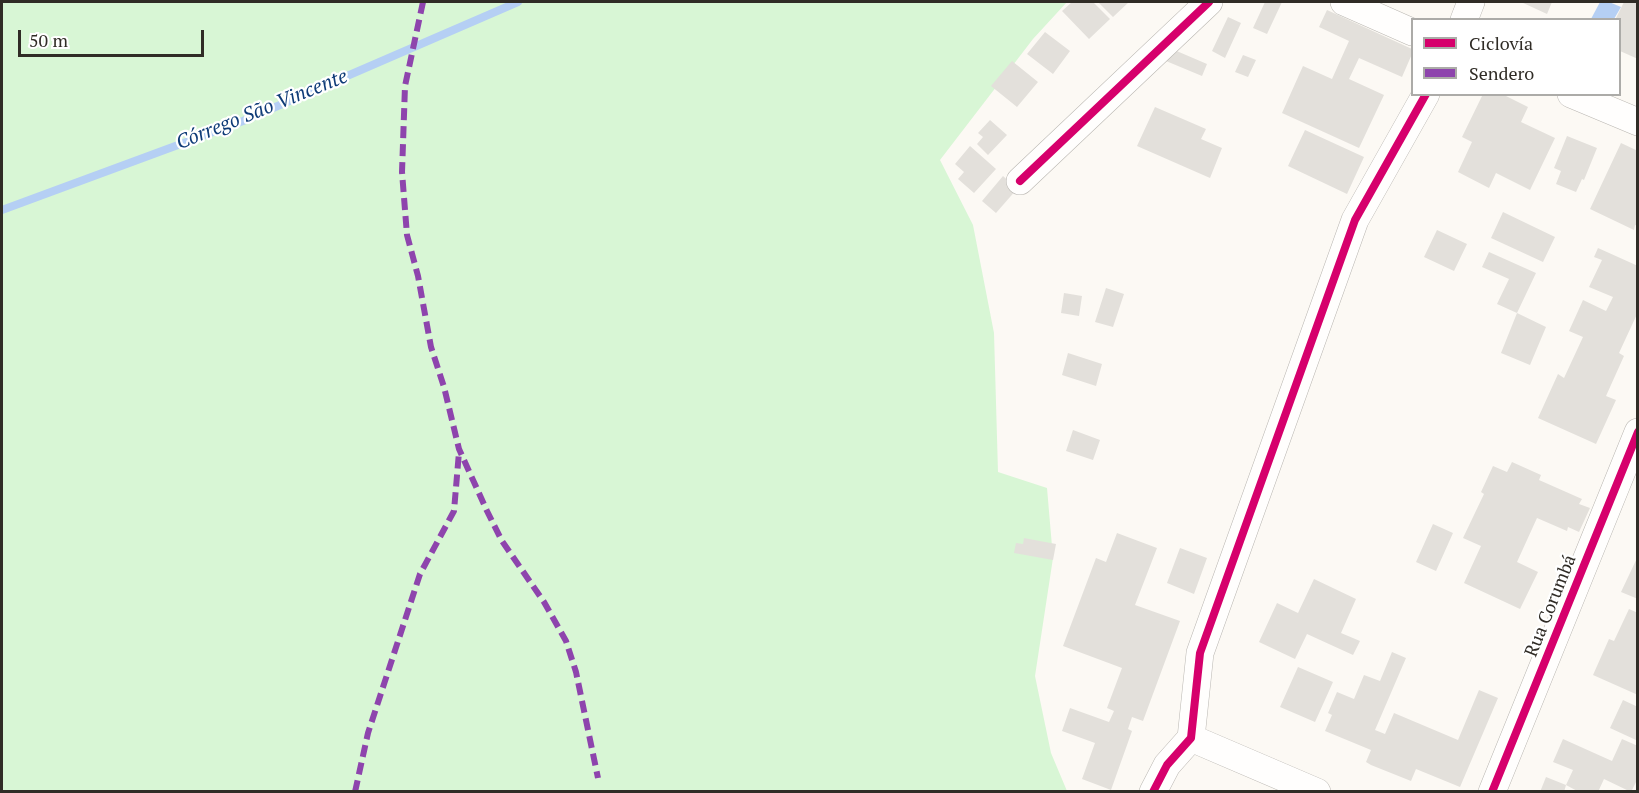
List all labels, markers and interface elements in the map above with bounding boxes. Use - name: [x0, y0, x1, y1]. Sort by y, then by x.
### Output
- scale bar: [21, 18, 207, 56]
- legend: [1411, 18, 1621, 96]
- text: 50 m: [29, 28, 68, 52]
- text: Ciclovía: [1469, 31, 1533, 55]
- text: Sendero: [1469, 61, 1534, 85]
- water label: Córrego São Vincente: [173, 65, 351, 155]
- street label: Rua Corumbá: [1521, 552, 1581, 660]

